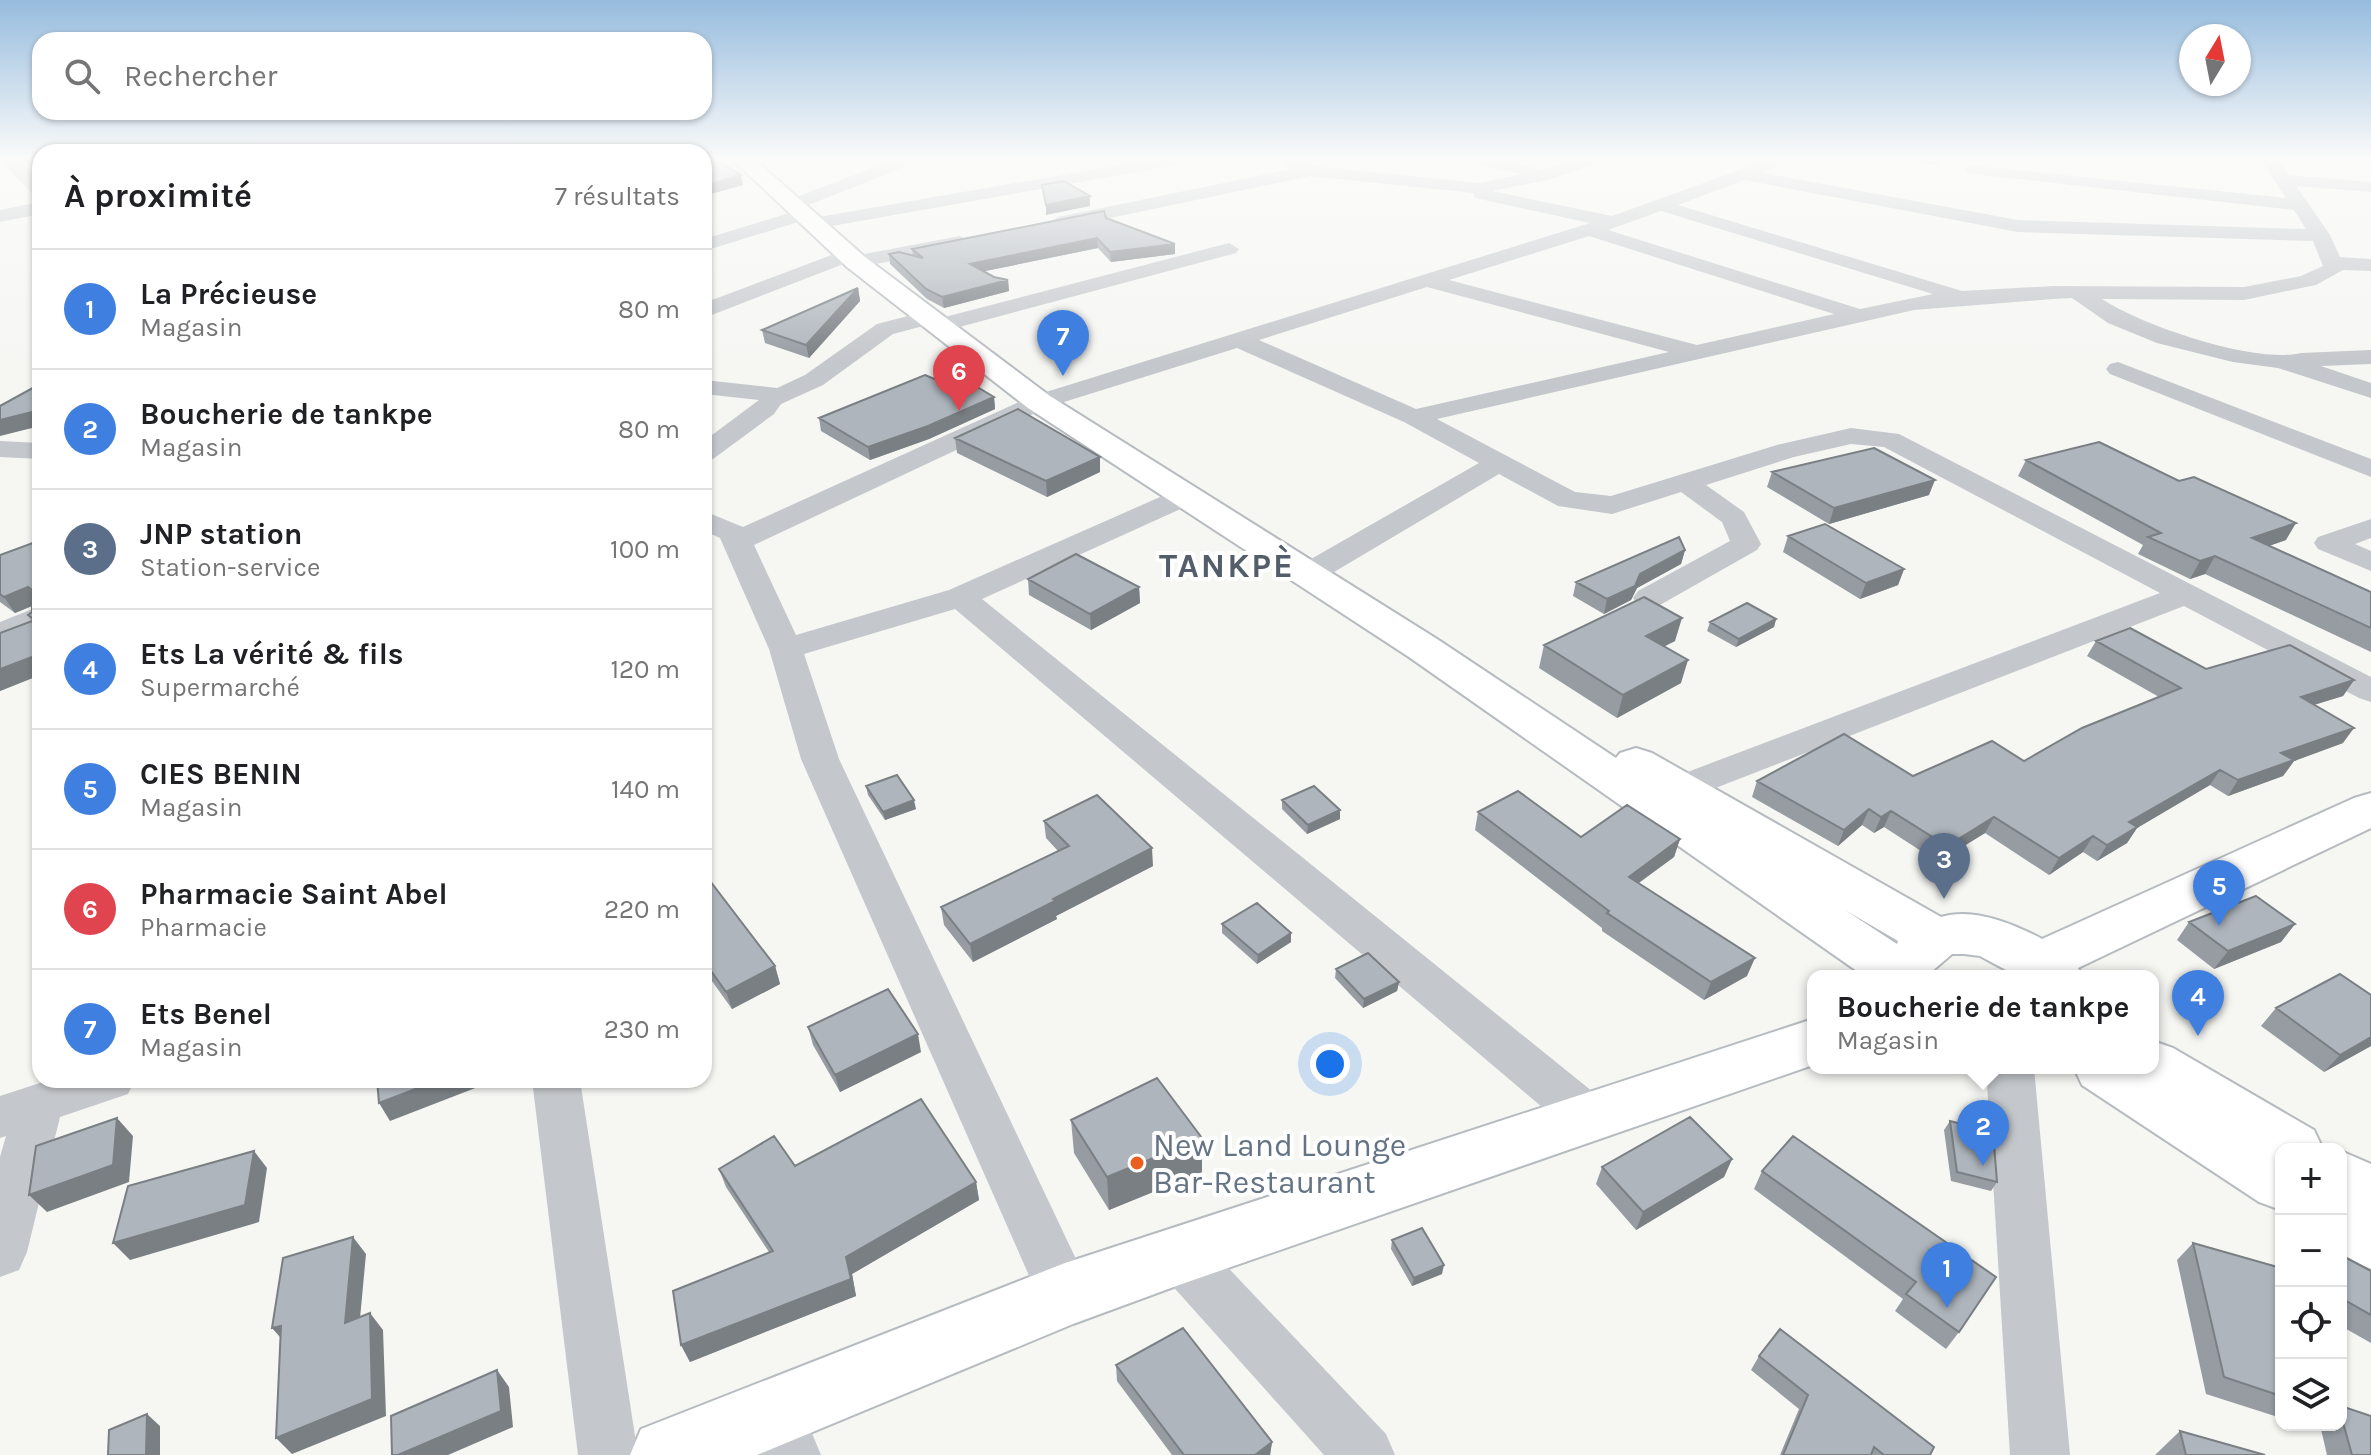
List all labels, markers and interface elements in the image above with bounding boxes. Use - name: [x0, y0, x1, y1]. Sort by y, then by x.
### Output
- north arrow: [2179, 24, 2251, 96]
- search box: [32, 32, 712, 120]
- icon: search: [60, 54, 104, 98]
- text: Rechercher: [124, 58, 277, 94]
- text: À proximité: [64, 176, 252, 216]
- text: 7 résultats: [555, 181, 680, 212]
- text: La Précieuse: [140, 276, 317, 312]
- text: 1: [85, 294, 95, 325]
- text: 80 m: [618, 294, 680, 325]
- pin: 7: [1037, 310, 1089, 376]
- text: Magasin: [140, 312, 242, 343]
- pin: 6: [933, 345, 985, 411]
- text: Boucherie de tankpe: [140, 396, 433, 432]
- text: 2: [82, 414, 98, 445]
- text: 80 m: [618, 414, 680, 445]
- text: Magasin: [140, 432, 242, 463]
- text: JNP station: [140, 516, 302, 552]
- text: 3: [82, 534, 98, 565]
- text: 100 m: [610, 534, 680, 565]
- district label: TANKPÈ: [1159, 544, 1295, 586]
- text: Station-service: [140, 552, 320, 583]
- text: Ets La vérité & fils: [140, 636, 404, 672]
- text: 4: [82, 654, 98, 685]
- text: 120 m: [610, 654, 680, 685]
- text: Supermarché: [140, 672, 300, 703]
- text: CIES BENIN: [140, 756, 302, 792]
- text: 5: [82, 774, 98, 805]
- text: 140 m: [611, 774, 680, 805]
- text: Magasin: [140, 792, 242, 823]
- pin: 3: [1918, 833, 1970, 899]
- pin: 5: [2193, 860, 2245, 926]
- text: Pharmacie Saint Abel: [140, 876, 448, 912]
- text: 6: [82, 894, 98, 925]
- text: 220 m: [604, 894, 680, 925]
- text: Pharmacie: [140, 912, 267, 943]
- popup: [1807, 970, 2159, 1074]
- pin: 4: [2172, 970, 2224, 1036]
- text: Boucherie de tankpe: [1837, 989, 2129, 1025]
- text: Ets Benel: [140, 996, 272, 1032]
- text: 7: [84, 1014, 96, 1045]
- text: 230 m: [604, 1014, 680, 1045]
- text: Magasin: [1837, 1025, 1939, 1056]
- text: Magasin: [140, 1032, 242, 1063]
- your location: [1310, 1044, 1350, 1084]
- pin: 2: [1957, 1100, 2009, 1166]
- place label: New Land Lounge Bar-Restaurant: [1153, 1127, 1406, 1201]
- map controls: [2275, 1143, 2347, 1431]
- button: +: [2275, 1143, 2347, 1215]
- marker: New Land Lounge Bar-Restaurant: [1128, 1154, 1146, 1172]
- button: −: [2275, 1215, 2347, 1287]
- pin: 1: [1921, 1242, 1973, 1308]
- button: locate: [2275, 1287, 2347, 1359]
- button: layers: [2275, 1359, 2347, 1431]

